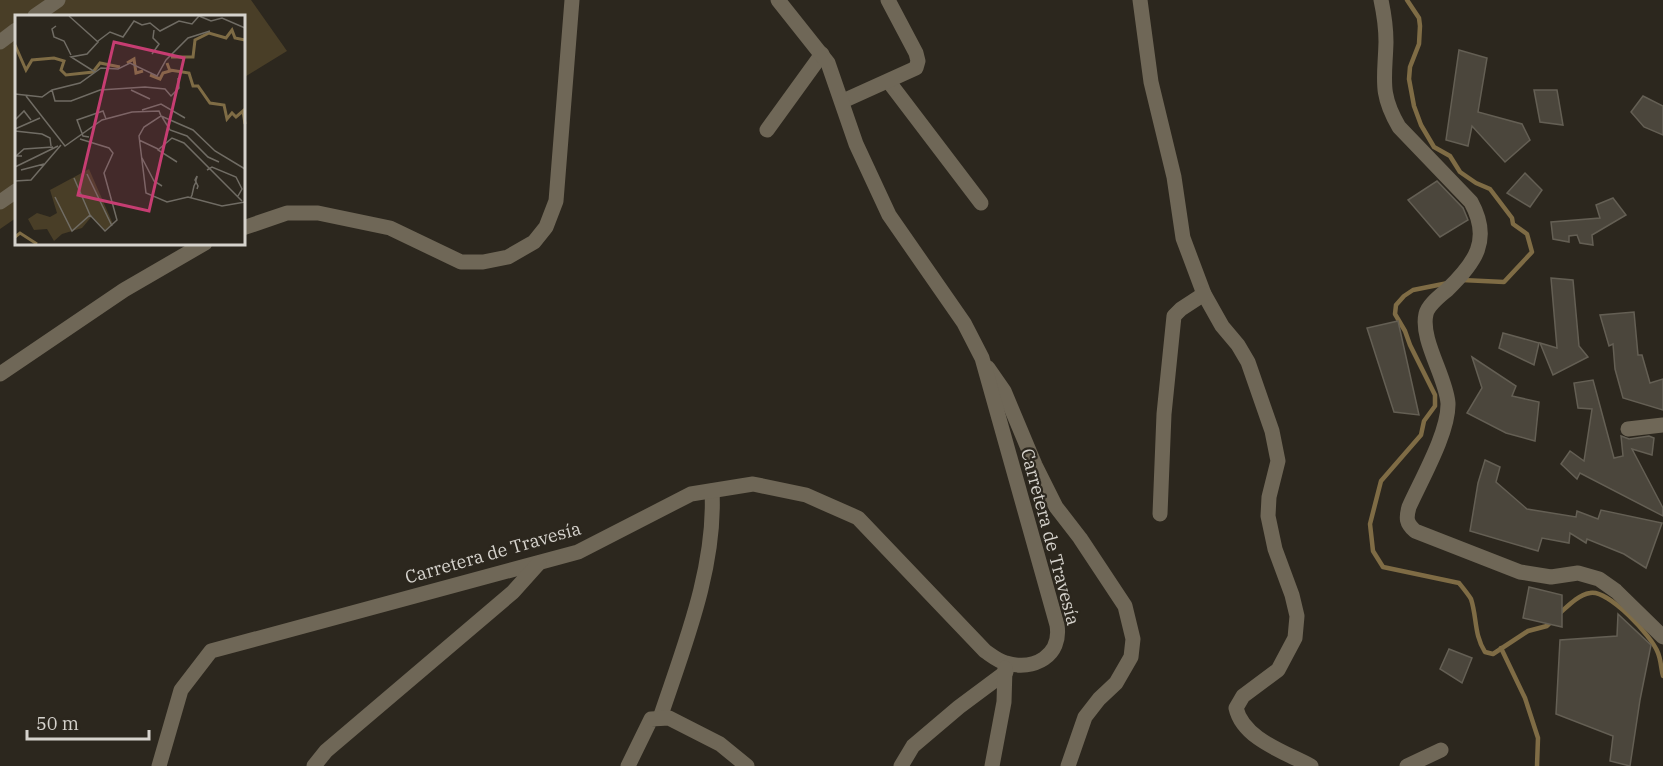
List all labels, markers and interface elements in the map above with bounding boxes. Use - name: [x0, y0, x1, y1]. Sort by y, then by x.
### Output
- inset map: [15, 15, 244, 244]
- street label: Carretera de Travesía: [1016, 446, 1085, 628]
- street label: Carretera de Travesía: [402, 516, 584, 589]
- scale bar: [27, 703, 148, 741]
- text: 50 m: [36, 712, 79, 735]

